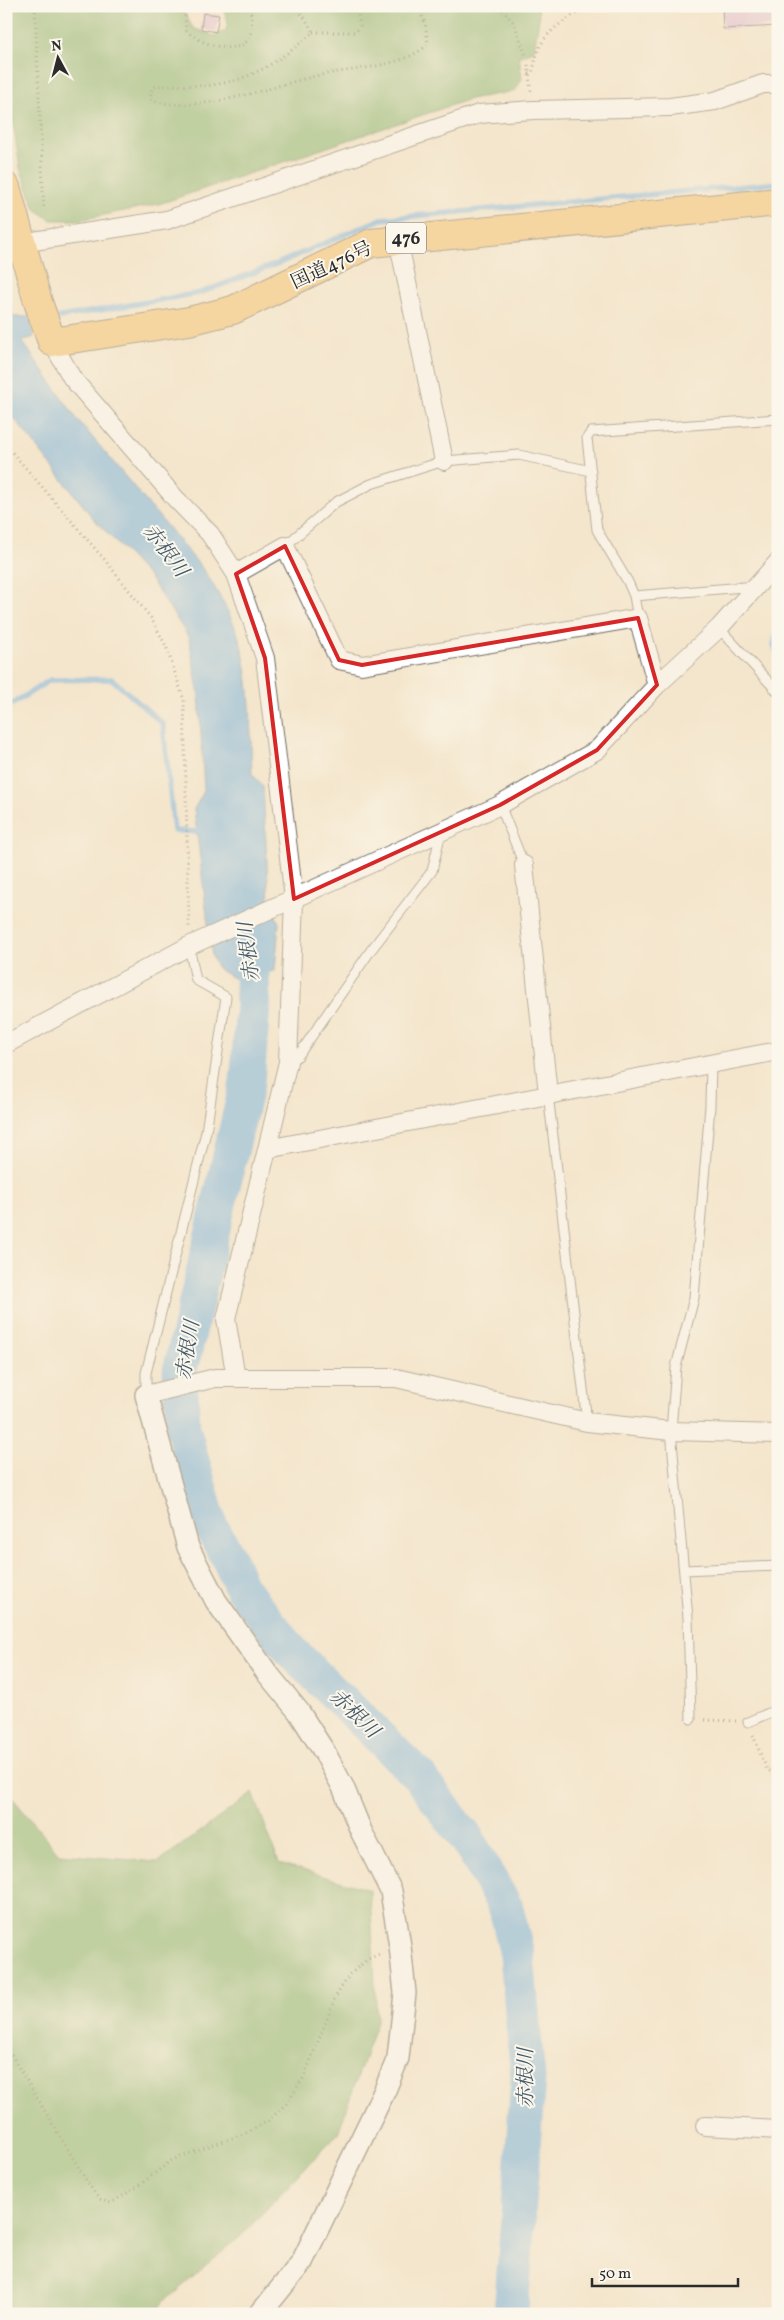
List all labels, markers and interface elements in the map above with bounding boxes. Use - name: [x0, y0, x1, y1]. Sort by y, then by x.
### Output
- north arrow: [32, 32, 82, 82]
- text: N: [50, 37, 63, 57]
- road number: 476: [386, 222, 426, 254]
- street label: 国道476号: [287, 236, 377, 296]
- water label: 赤根川: [135, 519, 195, 585]
- water label: 赤根川: [232, 918, 268, 983]
- water label: 赤根川: [170, 1317, 208, 1382]
- water label: 赤根川: [322, 1684, 386, 1747]
- water label: 赤根川: [513, 2046, 541, 2108]
- scale bar: [592, 2255, 738, 2287]
- text: 50 m: [599, 2264, 631, 2285]

